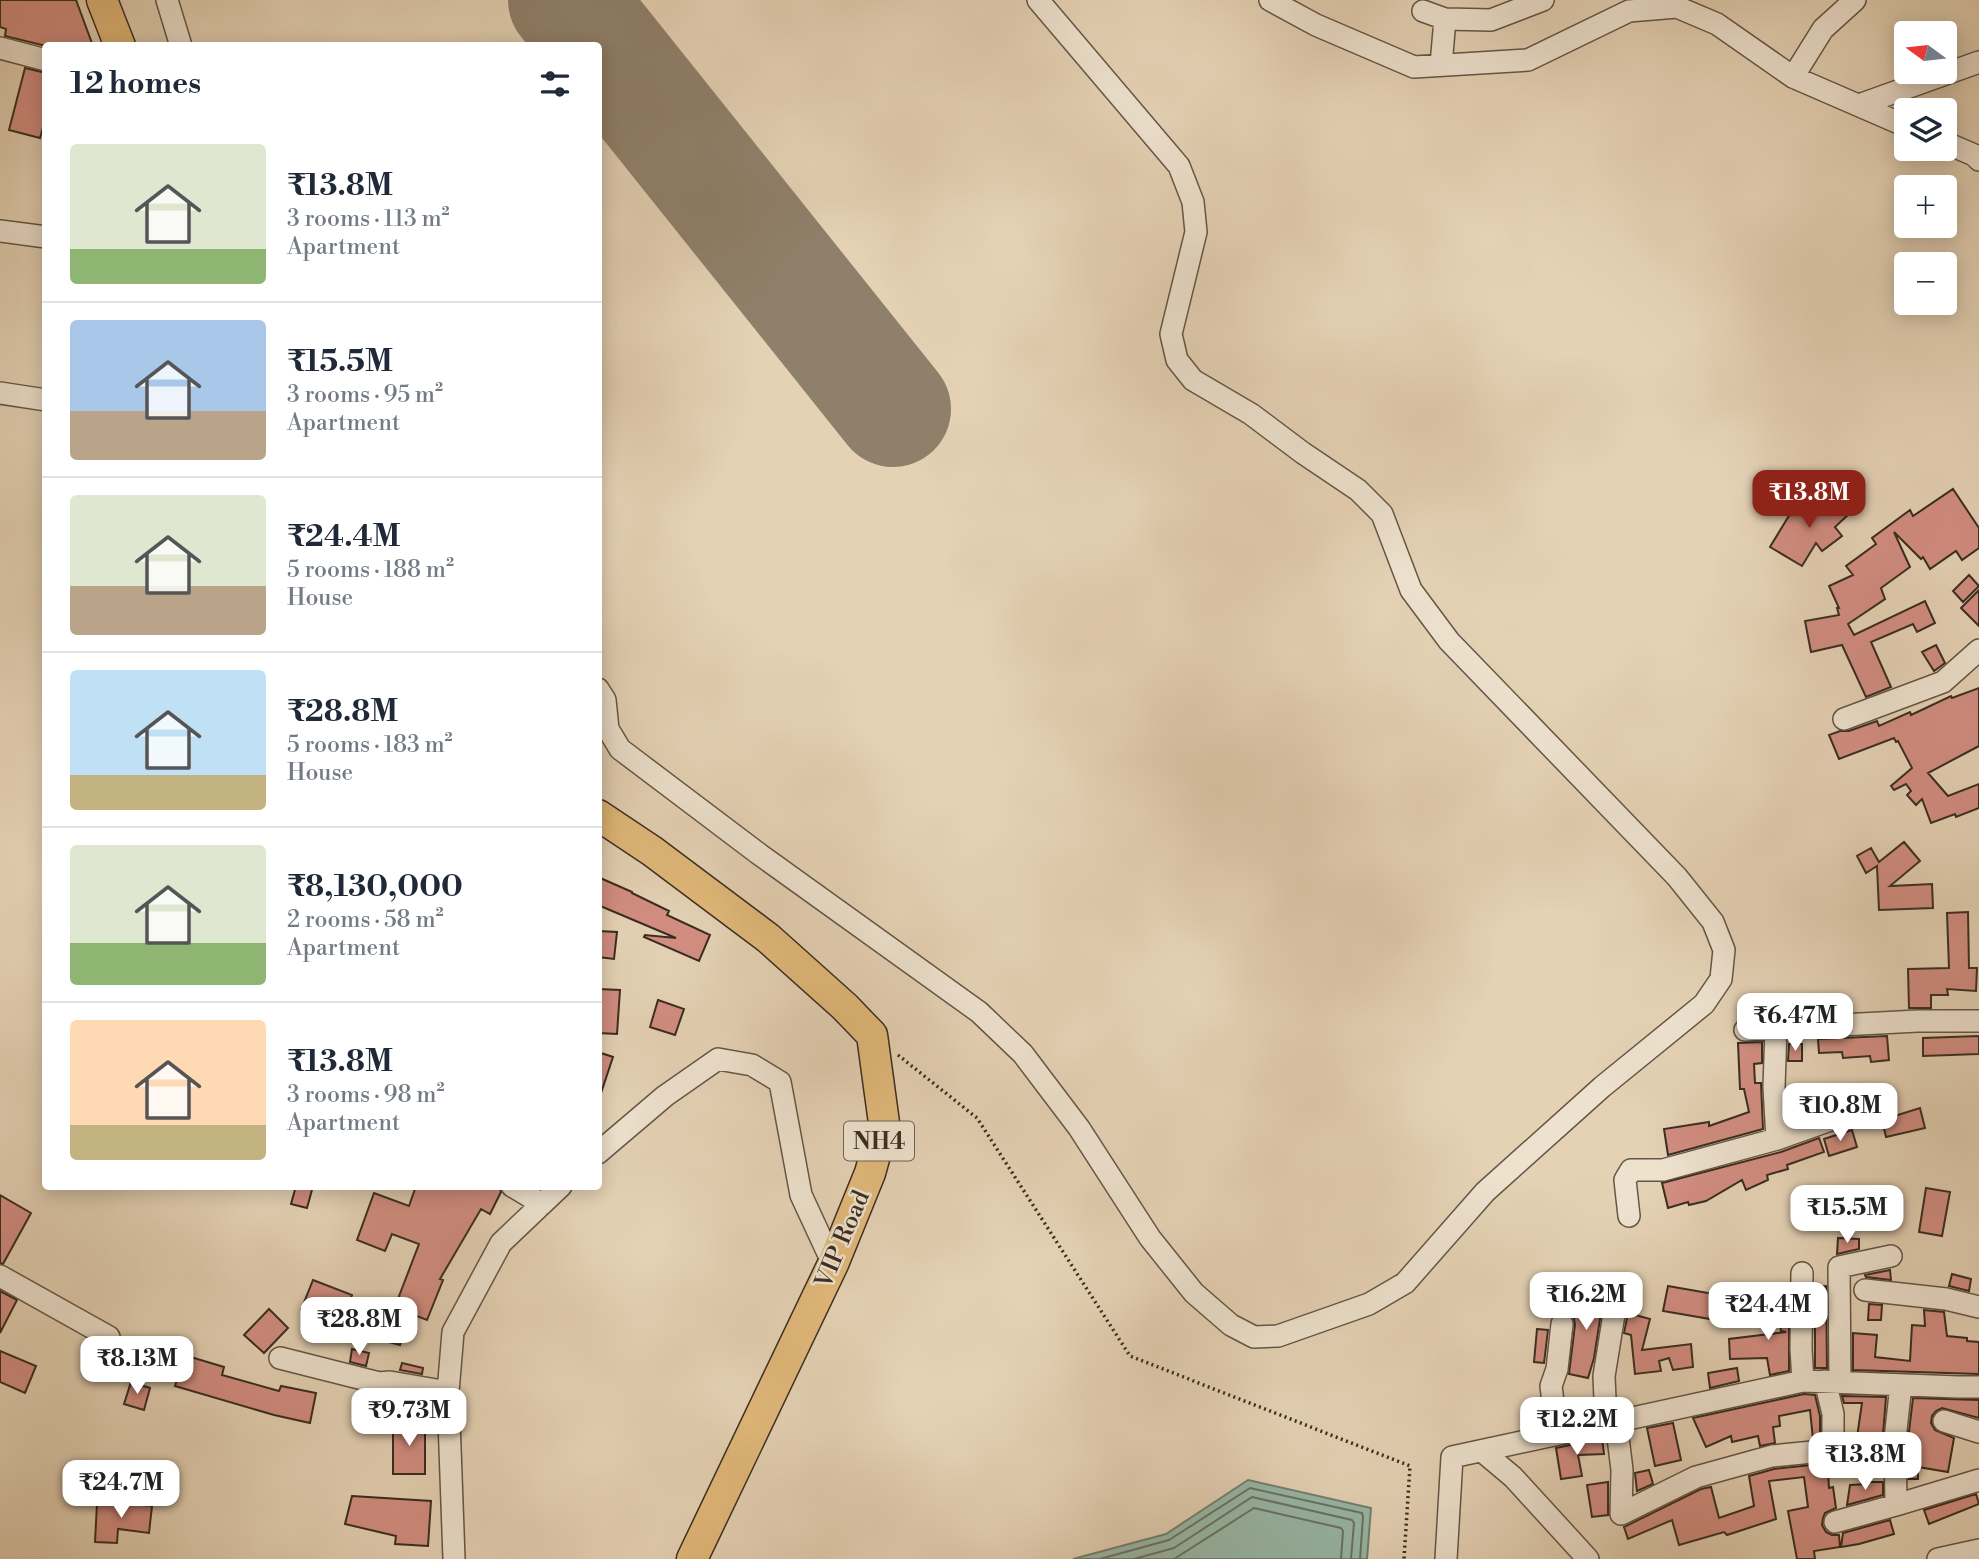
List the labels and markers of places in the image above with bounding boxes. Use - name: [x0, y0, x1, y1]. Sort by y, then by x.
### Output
- pin: ₹13.8M: [1752, 470, 1866, 530]
- pin: ₹6.47M: [1738, 993, 1852, 1053]
- pin: ₹10.8M: [1783, 1084, 1897, 1143]
- pin: ₹15.5M: [1790, 1186, 1904, 1245]
- pin: ₹16.2M: [1529, 1272, 1643, 1332]
- pin: ₹24.4M: [1711, 1282, 1825, 1342]
- pin: ₹28.8M: [302, 1298, 416, 1357]
- pin: ₹8.13M: [80, 1336, 194, 1396]
- pin: ₹9.73M: [352, 1388, 466, 1448]
- pin: ₹12.2M: [1520, 1398, 1634, 1457]
- pin: ₹13.8M: [1808, 1432, 1922, 1492]
- pin: ₹24.7M: [64, 1460, 178, 1520]

